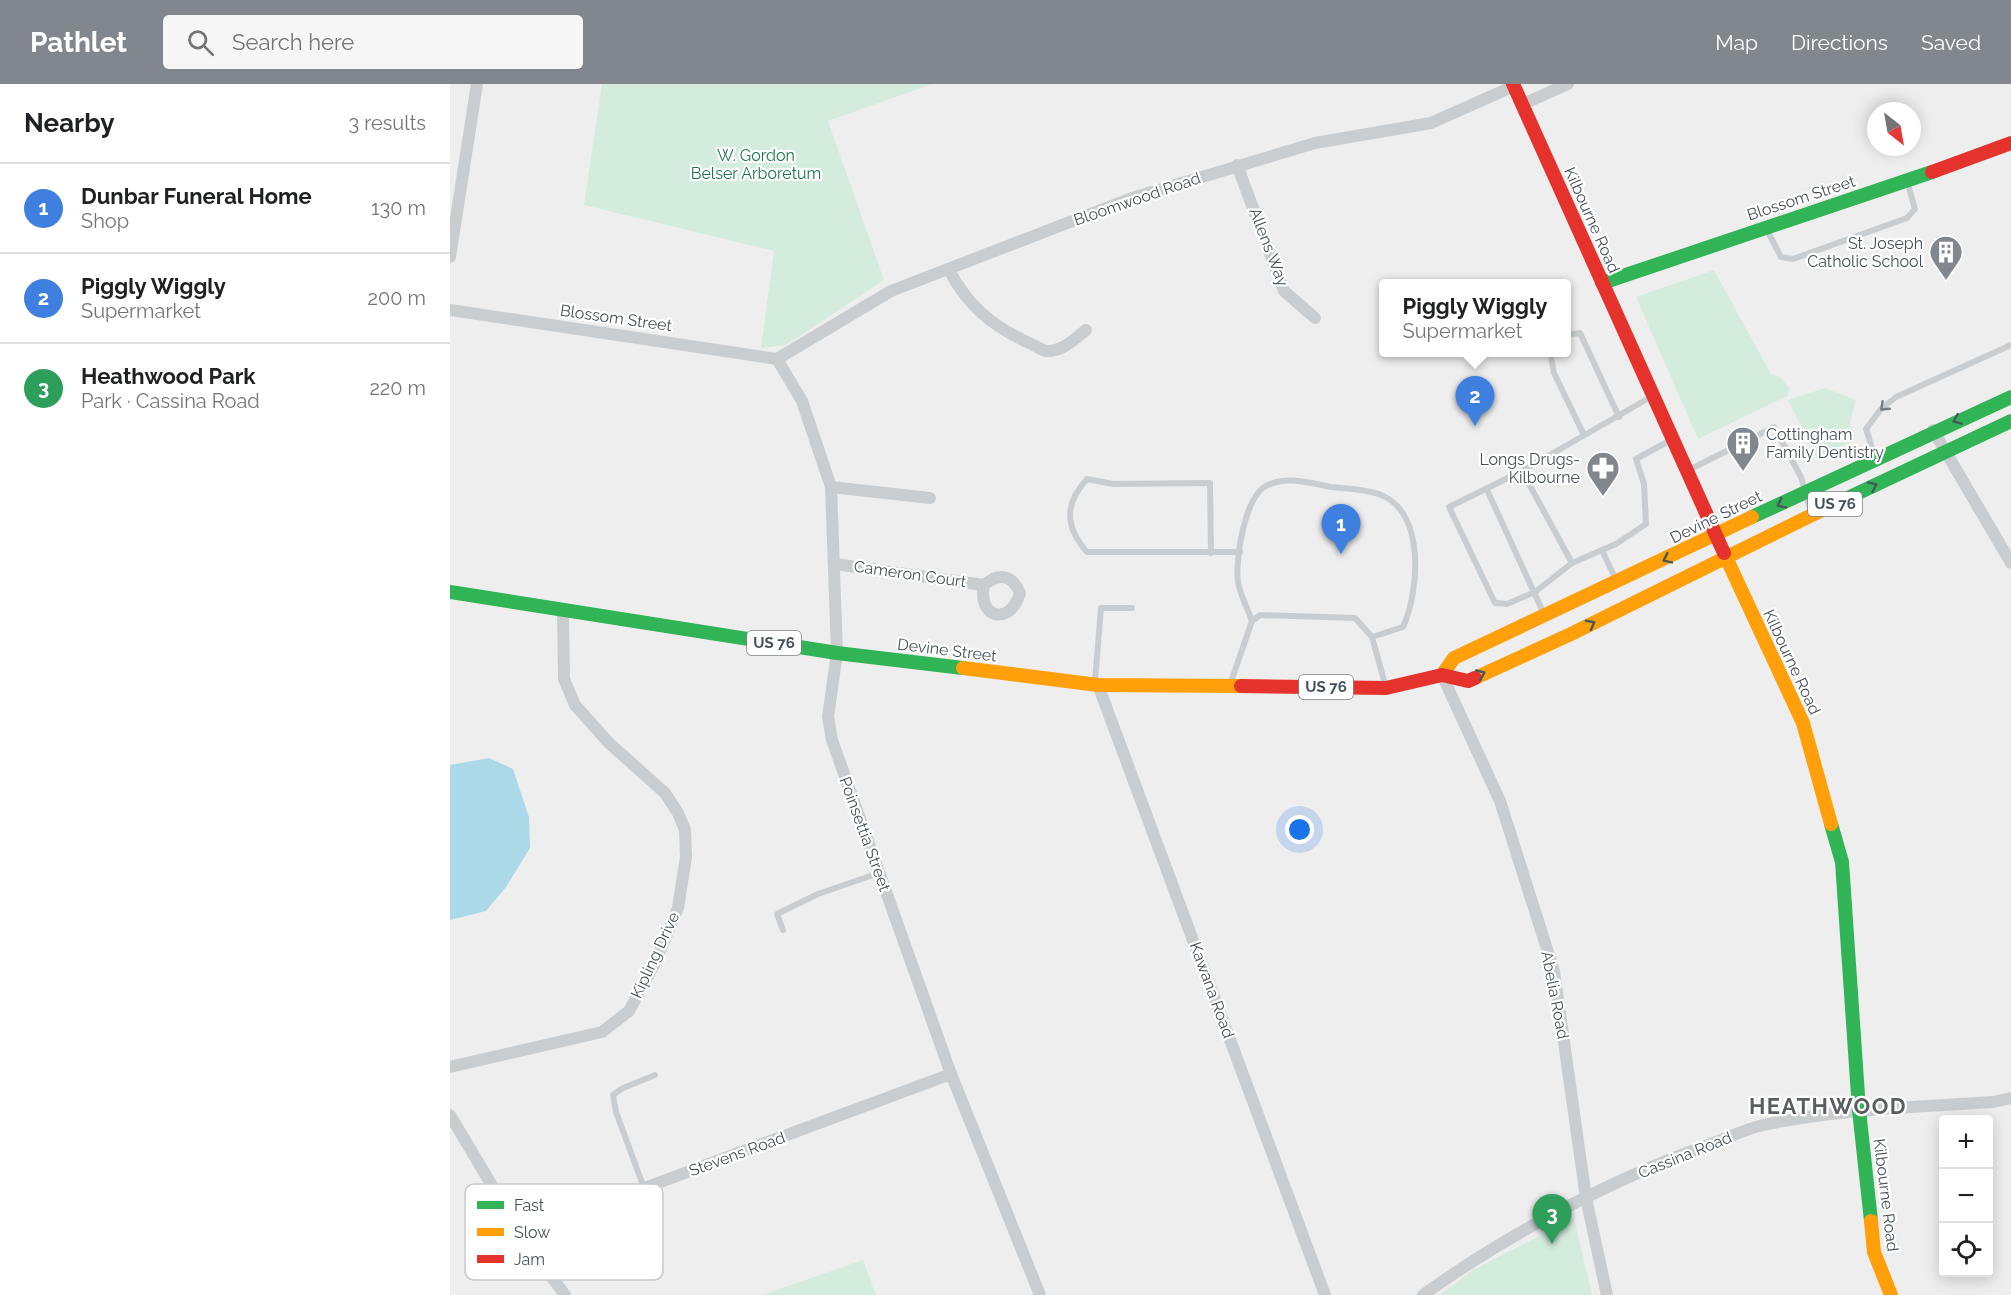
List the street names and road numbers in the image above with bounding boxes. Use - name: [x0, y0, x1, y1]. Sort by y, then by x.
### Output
- street label: Kilbourne Road: [1560, 164, 1624, 276]
- street label: Bloomwood Road: [1071, 168, 1203, 230]
- street label: Blossom Street: [1744, 171, 1858, 224]
- street label: Allens Way: [1245, 205, 1293, 289]
- street label: Blossom Street: [559, 301, 674, 335]
- street label: Devine Street: [1667, 486, 1766, 547]
- road number: US 76: [1808, 492, 1862, 516]
- street label: Cameron Court: [853, 557, 968, 591]
- street label: Kilbourne Road: [1759, 606, 1825, 718]
- road number: US 76: [747, 631, 801, 655]
- street label: Devine Street: [896, 634, 998, 666]
- road number: US 76: [1299, 675, 1353, 699]
- street label: Poinsettia Street: [835, 774, 895, 894]
- street label: Kipling Drive: [627, 909, 683, 1001]
- street label: Kawana Road: [1186, 939, 1238, 1041]
- street label: Abelia Road: [1537, 949, 1573, 1041]
- street label: Stevens Road: [686, 1128, 788, 1180]
- street label: Cassina Road: [1635, 1128, 1735, 1182]
- street label: Kilbourne Road: [1870, 1137, 1902, 1253]

